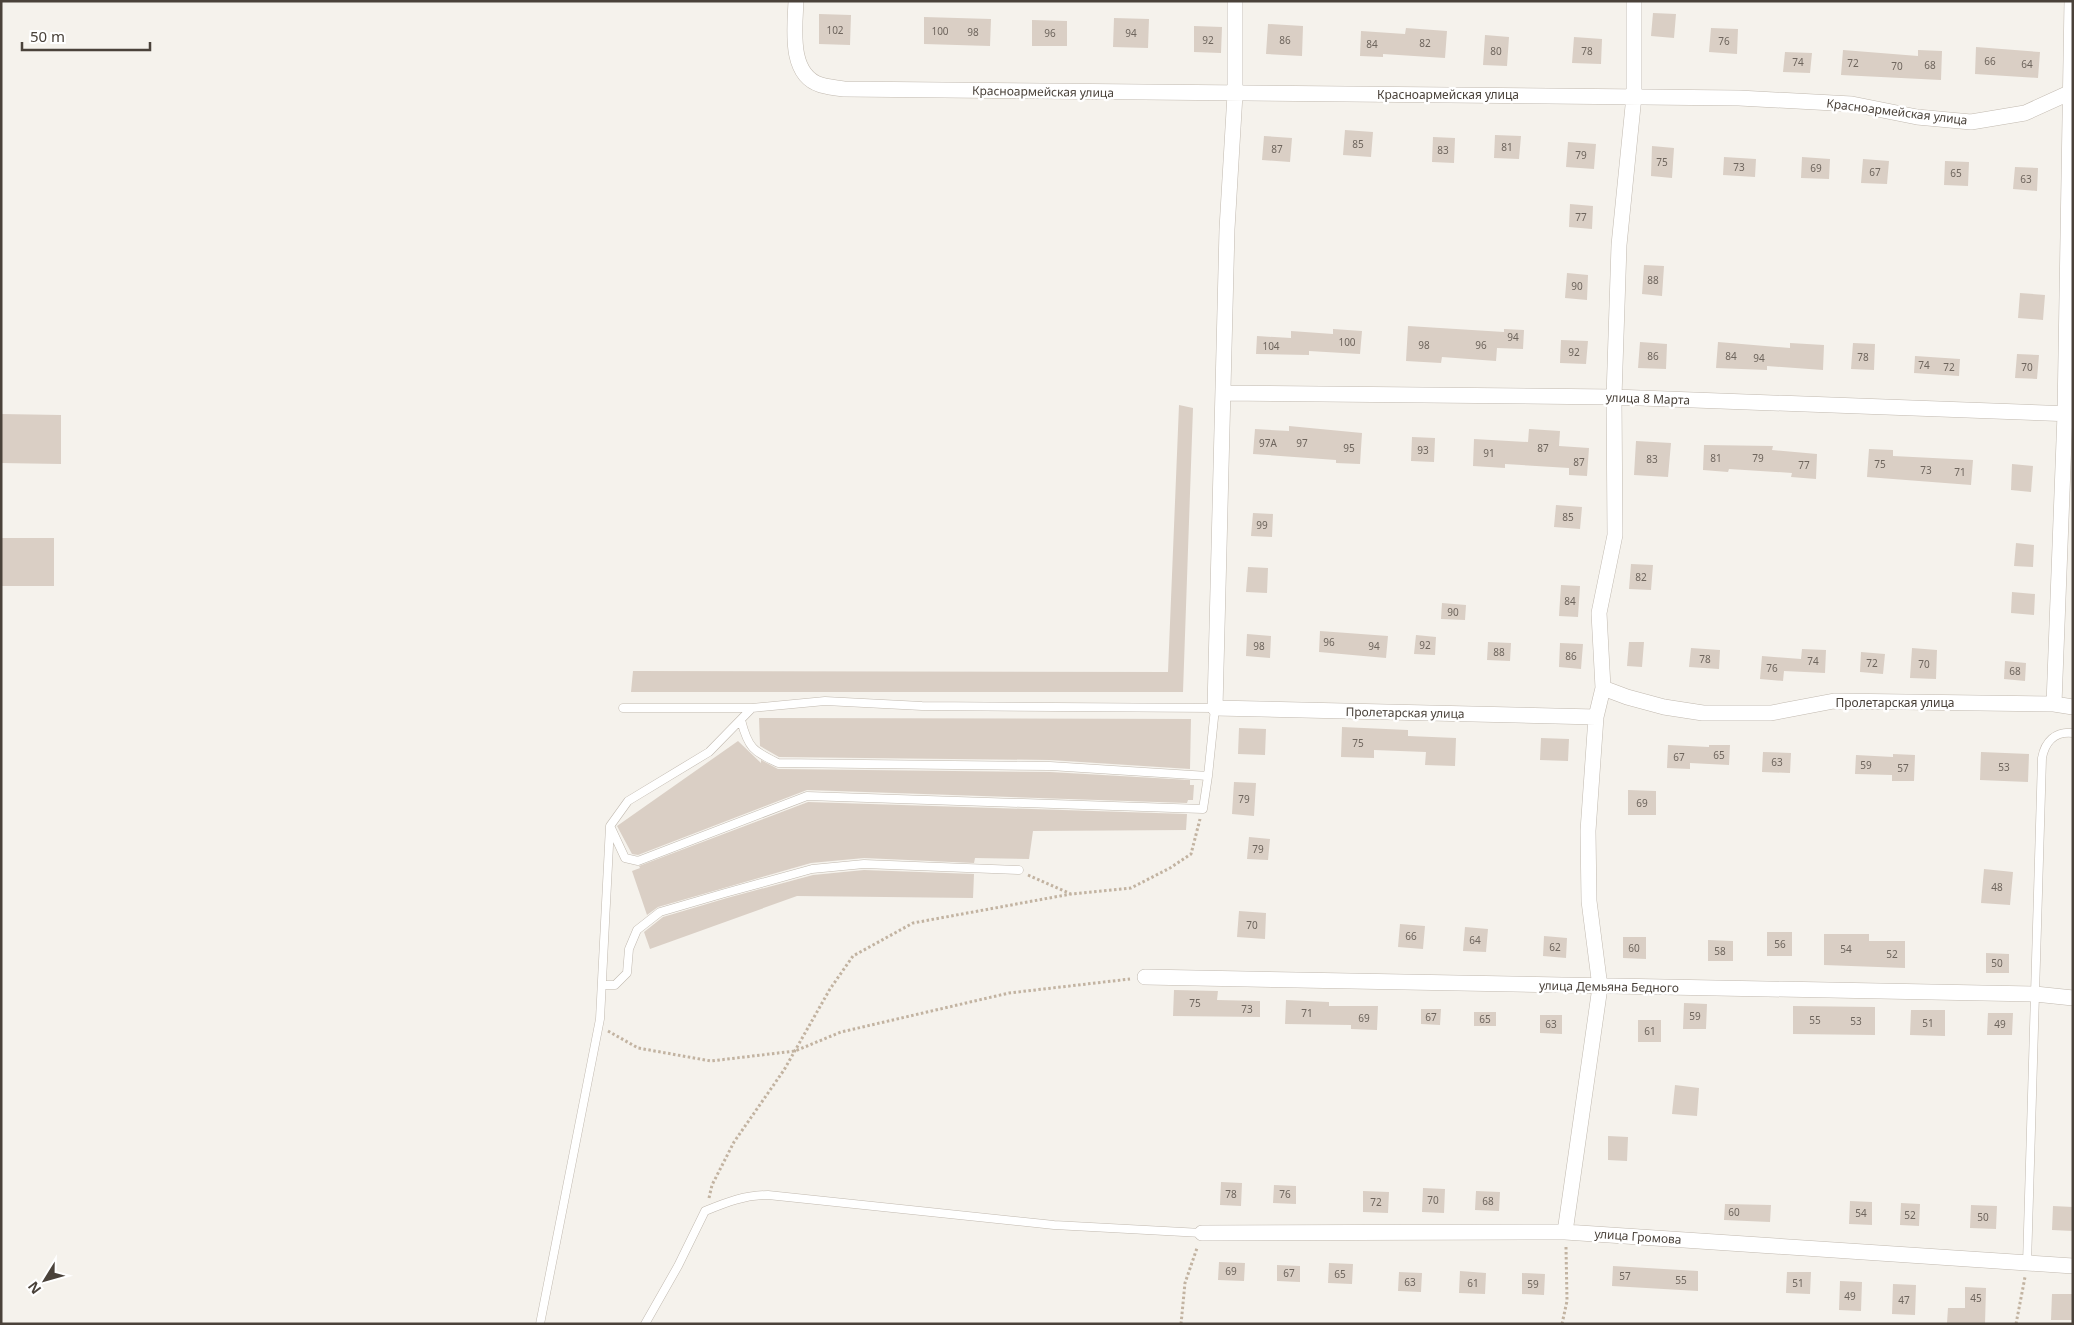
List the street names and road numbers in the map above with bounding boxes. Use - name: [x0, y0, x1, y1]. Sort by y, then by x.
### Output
- street label: Красноармейская улица: [972, 82, 1114, 101]
- street label: Красноармейская улица: [1377, 86, 1519, 103]
- street label: Красноармейская улица: [1826, 94, 1969, 129]
- street label: улица 8 Марта: [1606, 389, 1690, 408]
- street label: Пролетарская улица: [1835, 694, 1955, 711]
- street label: Пролетарская улица: [1345, 703, 1465, 722]
- street label: улица Демьяна Бедного: [1539, 977, 1679, 996]
- street label: улица Громова: [1594, 1225, 1682, 1248]

